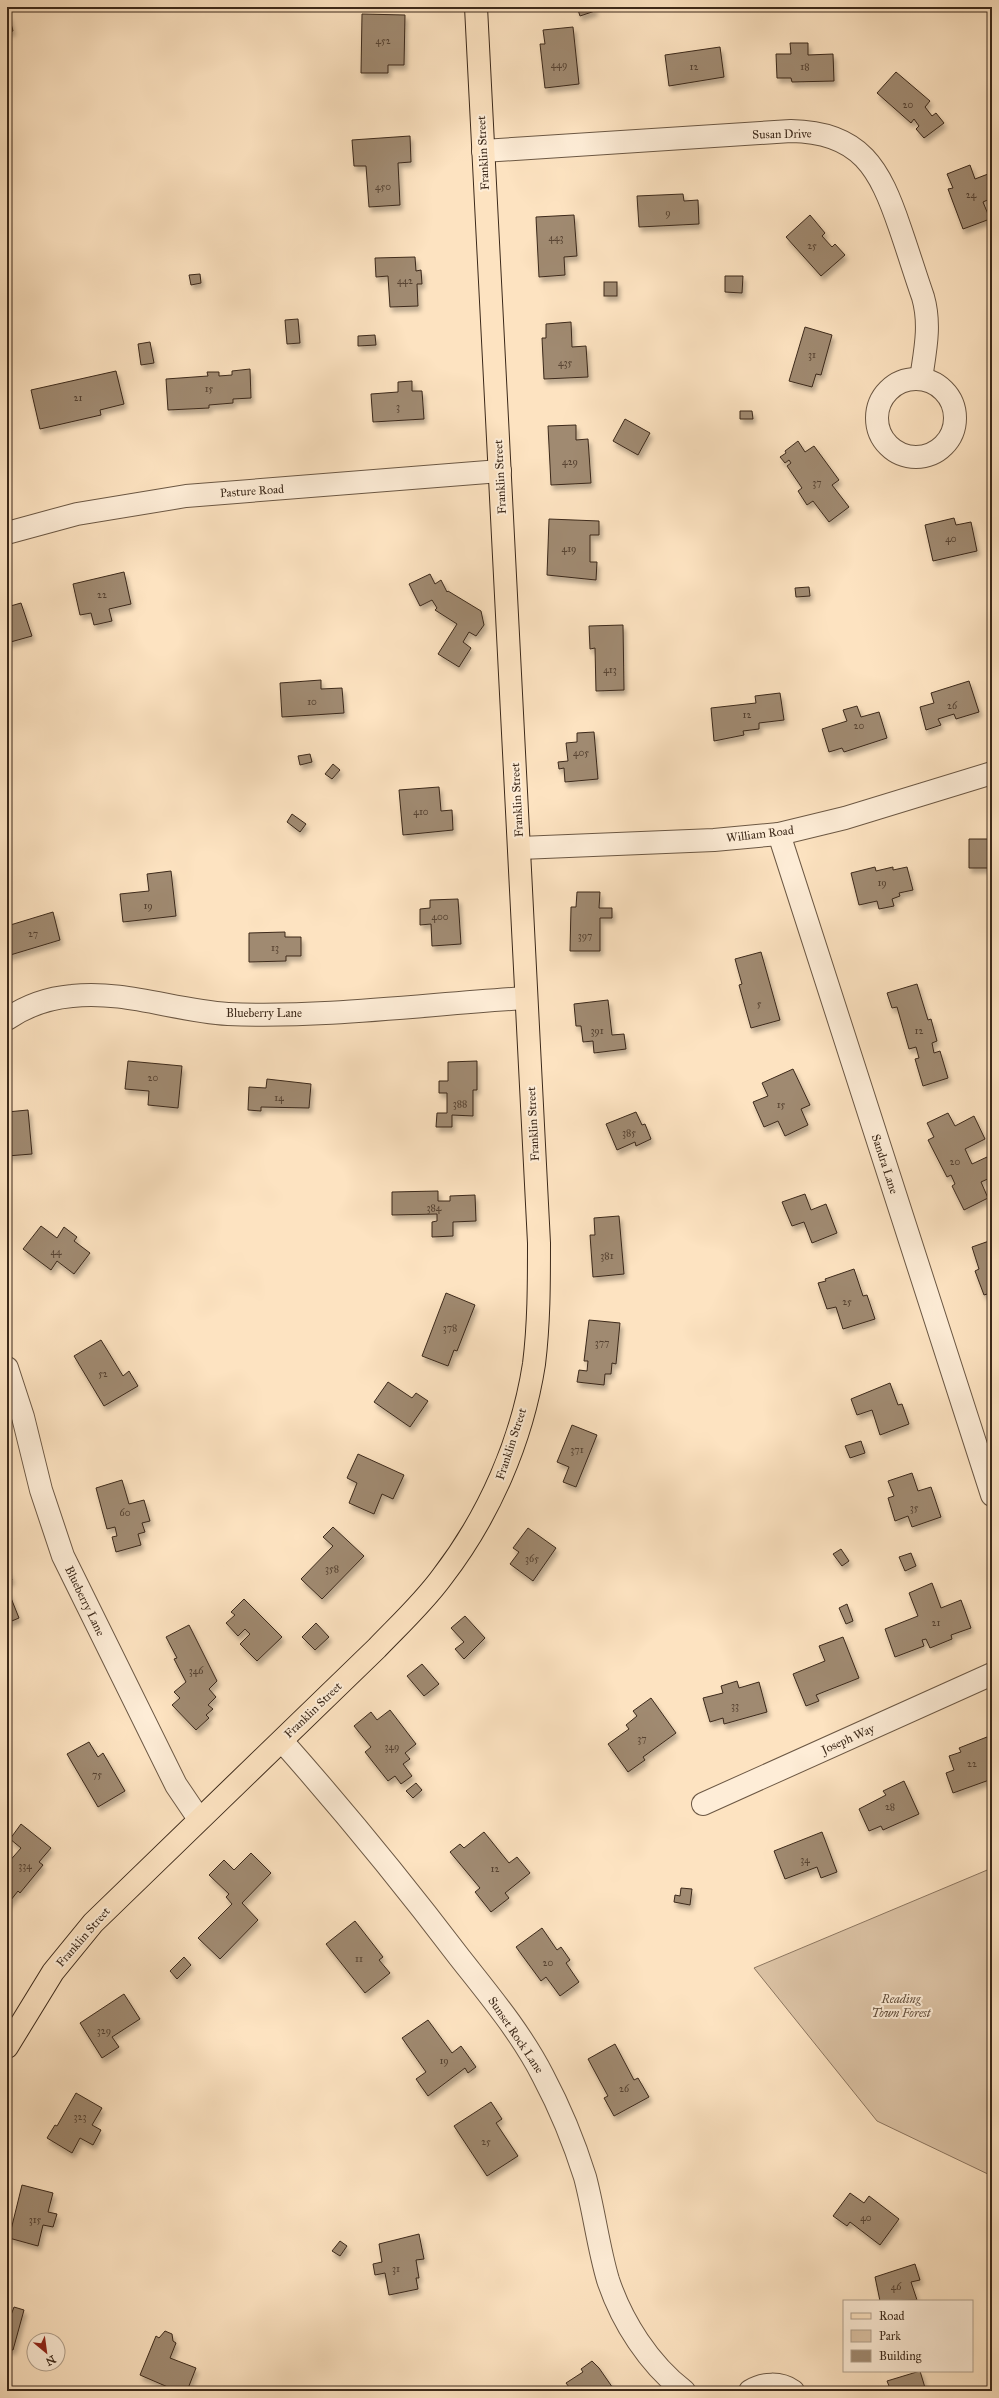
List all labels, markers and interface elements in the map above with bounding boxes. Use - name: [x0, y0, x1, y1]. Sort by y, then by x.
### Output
- house number: 452: [375, 35, 391, 47]
- house number: 449: [551, 59, 567, 71]
- house number: 12: [690, 61, 699, 73]
- house number: 18: [800, 61, 810, 73]
- house number: 20: [903, 99, 914, 111]
- street label: Franklin Street: [474, 115, 492, 191]
- street label: Susan Drive: [752, 126, 812, 142]
- house number: 450: [375, 181, 391, 193]
- house number: 24: [966, 189, 977, 201]
- house number: 9: [665, 207, 671, 219]
- house number: 443: [548, 232, 564, 244]
- house number: 25: [807, 240, 817, 252]
- house number: 442: [397, 275, 413, 287]
- house number: 31: [808, 349, 816, 361]
- house number: 435: [558, 357, 572, 369]
- house number: 15: [205, 383, 214, 395]
- house number: 21: [74, 392, 82, 404]
- house number: 3: [396, 401, 400, 413]
- street label: Franklin Street: [491, 439, 509, 515]
- house number: 429: [562, 456, 578, 468]
- house number: 37: [812, 477, 822, 489]
- street label: Pasture Road: [219, 482, 285, 500]
- house number: 40: [945, 533, 957, 545]
- house number: 419: [562, 543, 576, 555]
- house number: 22: [97, 589, 107, 601]
- house number: 413: [603, 664, 617, 676]
- house number: 10: [307, 696, 317, 708]
- house number: 26: [947, 700, 958, 712]
- house number: 12: [743, 709, 752, 721]
- house number: 20: [854, 720, 865, 732]
- house number: 405: [573, 747, 589, 759]
- street label: Franklin Street: [508, 762, 526, 838]
- house number: 410: [413, 806, 429, 818]
- street label: William Road: [726, 823, 794, 845]
- house number: 19: [877, 877, 887, 889]
- house number: 19: [143, 900, 153, 912]
- house number: 400: [431, 911, 449, 923]
- house number: 27: [28, 928, 38, 940]
- house number: 397: [578, 930, 592, 942]
- house number: 13: [271, 942, 279, 954]
- house number: 5: [757, 998, 762, 1010]
- street label: Blueberry Lane: [226, 1006, 302, 1020]
- house number: 391: [590, 1025, 604, 1037]
- house number: 12: [915, 1025, 924, 1037]
- house number: 20: [148, 1072, 159, 1084]
- street label: Franklin Street: [524, 1086, 542, 1162]
- house number: 14: [274, 1092, 284, 1104]
- house number: 388: [453, 1098, 467, 1110]
- house number: 15: [777, 1099, 786, 1111]
- house number: 385: [622, 1127, 636, 1139]
- street label: Sandra Lane: [869, 1132, 901, 1196]
- house number: 20: [950, 1156, 961, 1168]
- house number: 384: [427, 1202, 442, 1214]
- house number: 44: [50, 1246, 62, 1258]
- house number: 381: [600, 1250, 614, 1262]
- house number: 25: [842, 1296, 852, 1308]
- house number: 378: [443, 1322, 457, 1334]
- house number: 377: [595, 1337, 609, 1349]
- house number: 52: [98, 1368, 108, 1380]
- street label: Franklin Street: [493, 1406, 529, 1482]
- house number: 371: [570, 1444, 584, 1456]
- house number: 35: [910, 1502, 919, 1514]
- house number: 60: [120, 1507, 131, 1519]
- house number: 365: [525, 1553, 539, 1565]
- house number: 358: [325, 1563, 339, 1575]
- street label: Blueberry Lane: [62, 1564, 108, 1638]
- house number: 21: [932, 1617, 940, 1629]
- house number: 346: [189, 1665, 204, 1677]
- street label: Franklin Street: [281, 1679, 345, 1741]
- house number: 33: [731, 1700, 739, 1712]
- street label: Joseph Way: [817, 1721, 877, 1759]
- house number: 37: [637, 1733, 647, 1745]
- house number: 349: [385, 1741, 399, 1753]
- house number: 22: [967, 1758, 977, 1770]
- house number: 75: [92, 1769, 102, 1781]
- house number: 28: [885, 1801, 895, 1813]
- house number: 34: [800, 1854, 810, 1866]
- house number: 334: [18, 1860, 32, 1872]
- house number: 12: [491, 1863, 500, 1875]
- street label: Franklin Street: [53, 1904, 113, 1970]
- house number: 11: [355, 1953, 363, 1965]
- house number: 20: [543, 1957, 554, 1969]
- park label: Reading Town Forest: [871, 1992, 932, 2020]
- street label: Sunset Rock Lane: [485, 1994, 547, 2076]
- house number: 329: [97, 2025, 111, 2037]
- house number: 19: [439, 2055, 449, 2067]
- house number: 26: [619, 2083, 630, 2095]
- house number: 323: [74, 2111, 86, 2123]
- house number: 25: [481, 2136, 491, 2148]
- house number: 40: [860, 2212, 872, 2224]
- house number: 315: [29, 2214, 42, 2226]
- house number: 31: [392, 2263, 400, 2275]
- house number: 46: [891, 2281, 902, 2293]
- legend: [843, 2300, 973, 2372]
- text: Road: [879, 2309, 905, 2323]
- text: Park: [879, 2329, 901, 2343]
- north arrow: [26, 2332, 66, 2372]
- text: Building: [879, 2349, 922, 2364]
- text: N: [43, 2352, 58, 2369]

